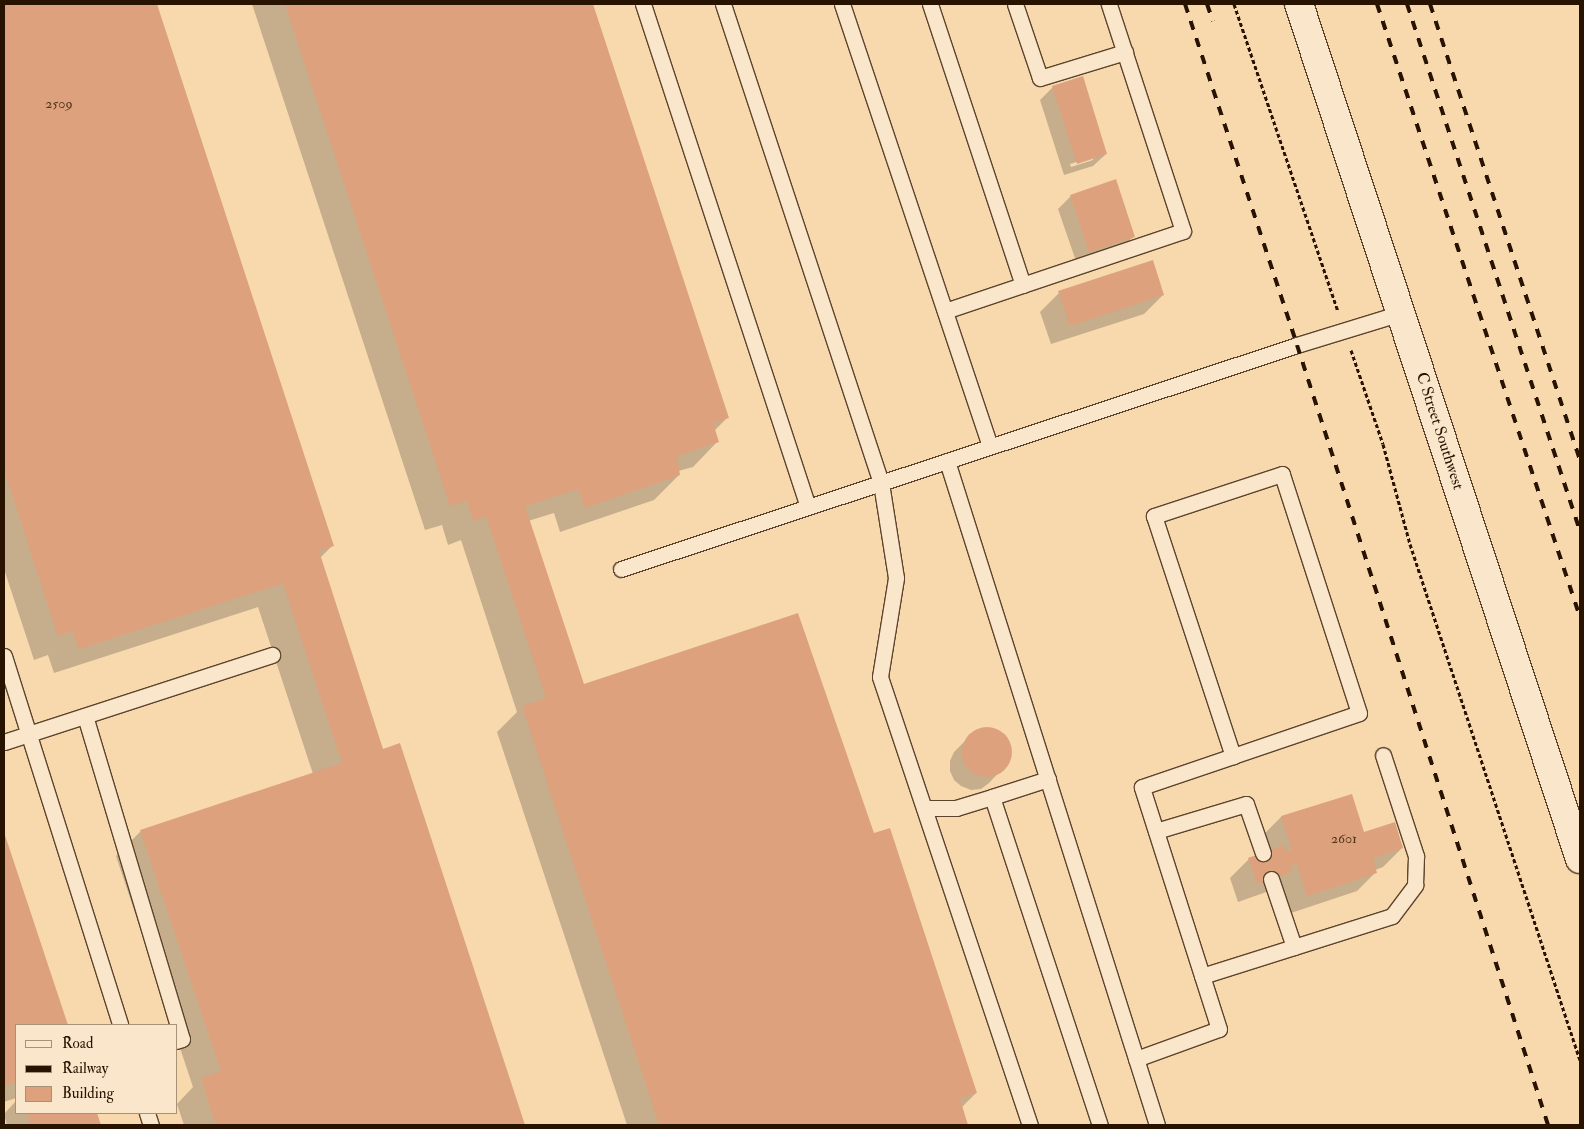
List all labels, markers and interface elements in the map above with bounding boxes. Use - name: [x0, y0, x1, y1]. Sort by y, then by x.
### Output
- house number: 2509: [45, 96, 73, 112]
- street label: C Street Southwest: [1412, 370, 1468, 492]
- house number: 2601: [1331, 831, 1357, 847]
- legend: [15, 1024, 178, 1114]
- text: Road: [62, 1034, 93, 1053]
- text: Railway: [62, 1059, 108, 1078]
- text: Building: [62, 1084, 114, 1103]

